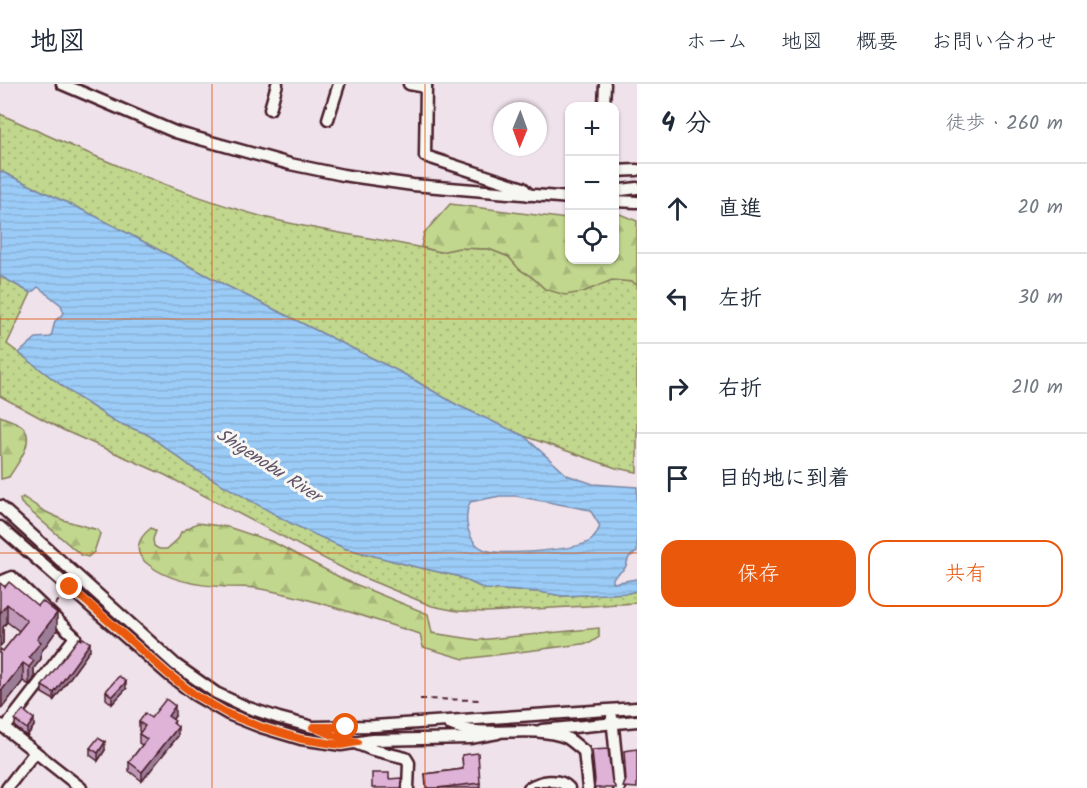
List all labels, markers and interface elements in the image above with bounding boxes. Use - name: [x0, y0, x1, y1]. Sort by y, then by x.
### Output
- text: 地図: [30, 20, 86, 65]
- text: ホーム: [686, 26, 748, 59]
- text: 地図: [781, 26, 823, 59]
- text: 概要: [856, 26, 898, 59]
- text: お問い合わせ: [931, 26, 1057, 59]
- north arrow: [493, 102, 547, 156]
- map controls: [565, 102, 619, 264]
- button: +: [565, 102, 619, 156]
- text: 4 分: [661, 103, 711, 145]
- text: 徒歩 · 260 m: [946, 108, 1063, 140]
- button: −: [565, 156, 619, 210]
- icon: ahead: [661, 192, 694, 225]
- text: 直進: [718, 192, 762, 227]
- text: 20 m: [1017, 192, 1063, 224]
- button: locate: [565, 210, 619, 264]
- icon: left: [661, 282, 694, 315]
- text: 左折: [718, 282, 762, 317]
- text: 30 m: [1018, 282, 1063, 314]
- icon: right: [661, 372, 694, 405]
- text: 右折: [718, 372, 762, 407]
- text: 210 m: [1011, 372, 1063, 404]
- water label: Shigenobu River: [210, 421, 329, 513]
- icon: arrive: [661, 462, 694, 495]
- text: 目的地に到着: [718, 462, 850, 497]
- button: 保存: [661, 540, 856, 607]
- button: 共有: [868, 540, 1063, 607]
- route end: [56, 573, 82, 599]
- route start: [332, 713, 358, 739]

